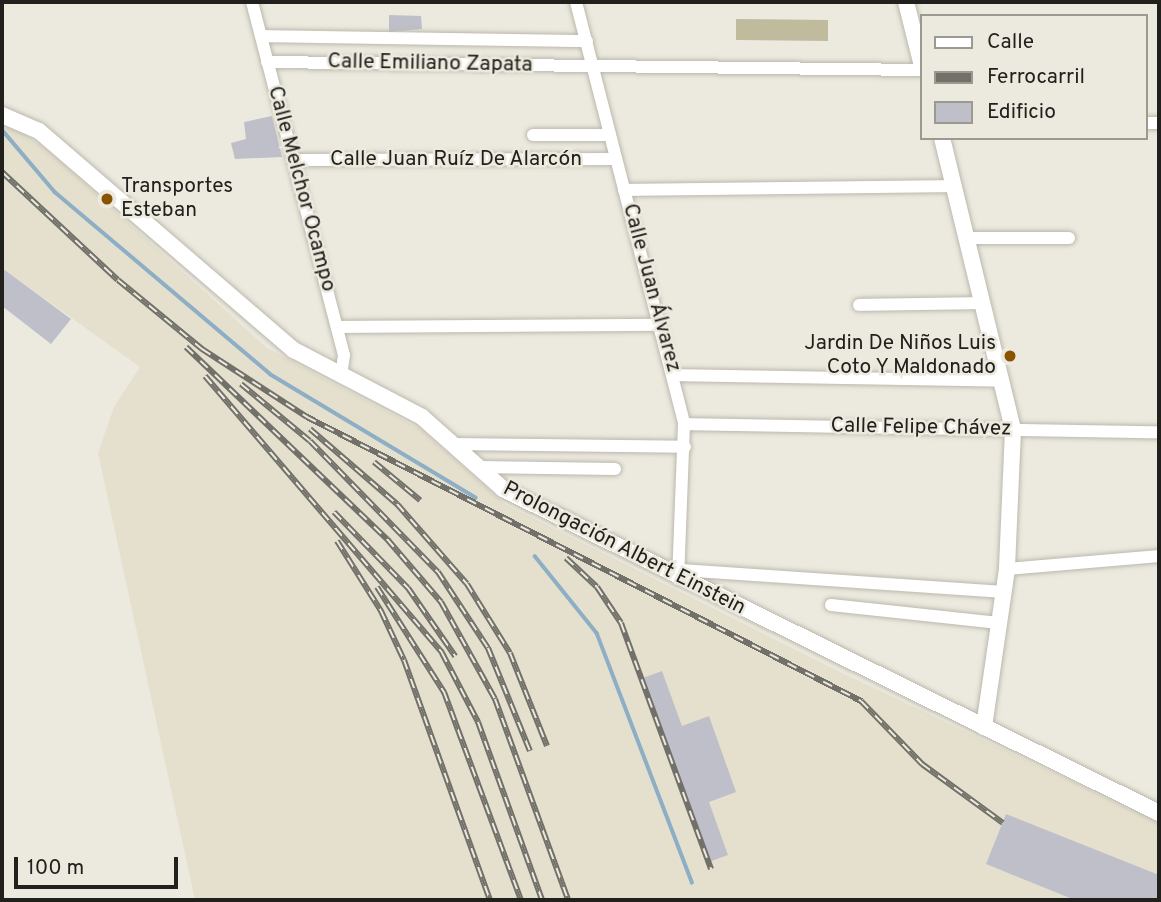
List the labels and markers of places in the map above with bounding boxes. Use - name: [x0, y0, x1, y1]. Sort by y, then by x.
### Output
- place label: Transportes Esteban: [121, 174, 233, 224]
- marker: Transportes Esteban: [99, 191, 115, 207]
- place label: Jardin De Niños Luis Coto Y Maldonado: [804, 331, 996, 381]
- marker: Jardin De Niños Luis Coto Y Maldonado: [1002, 348, 1018, 364]

